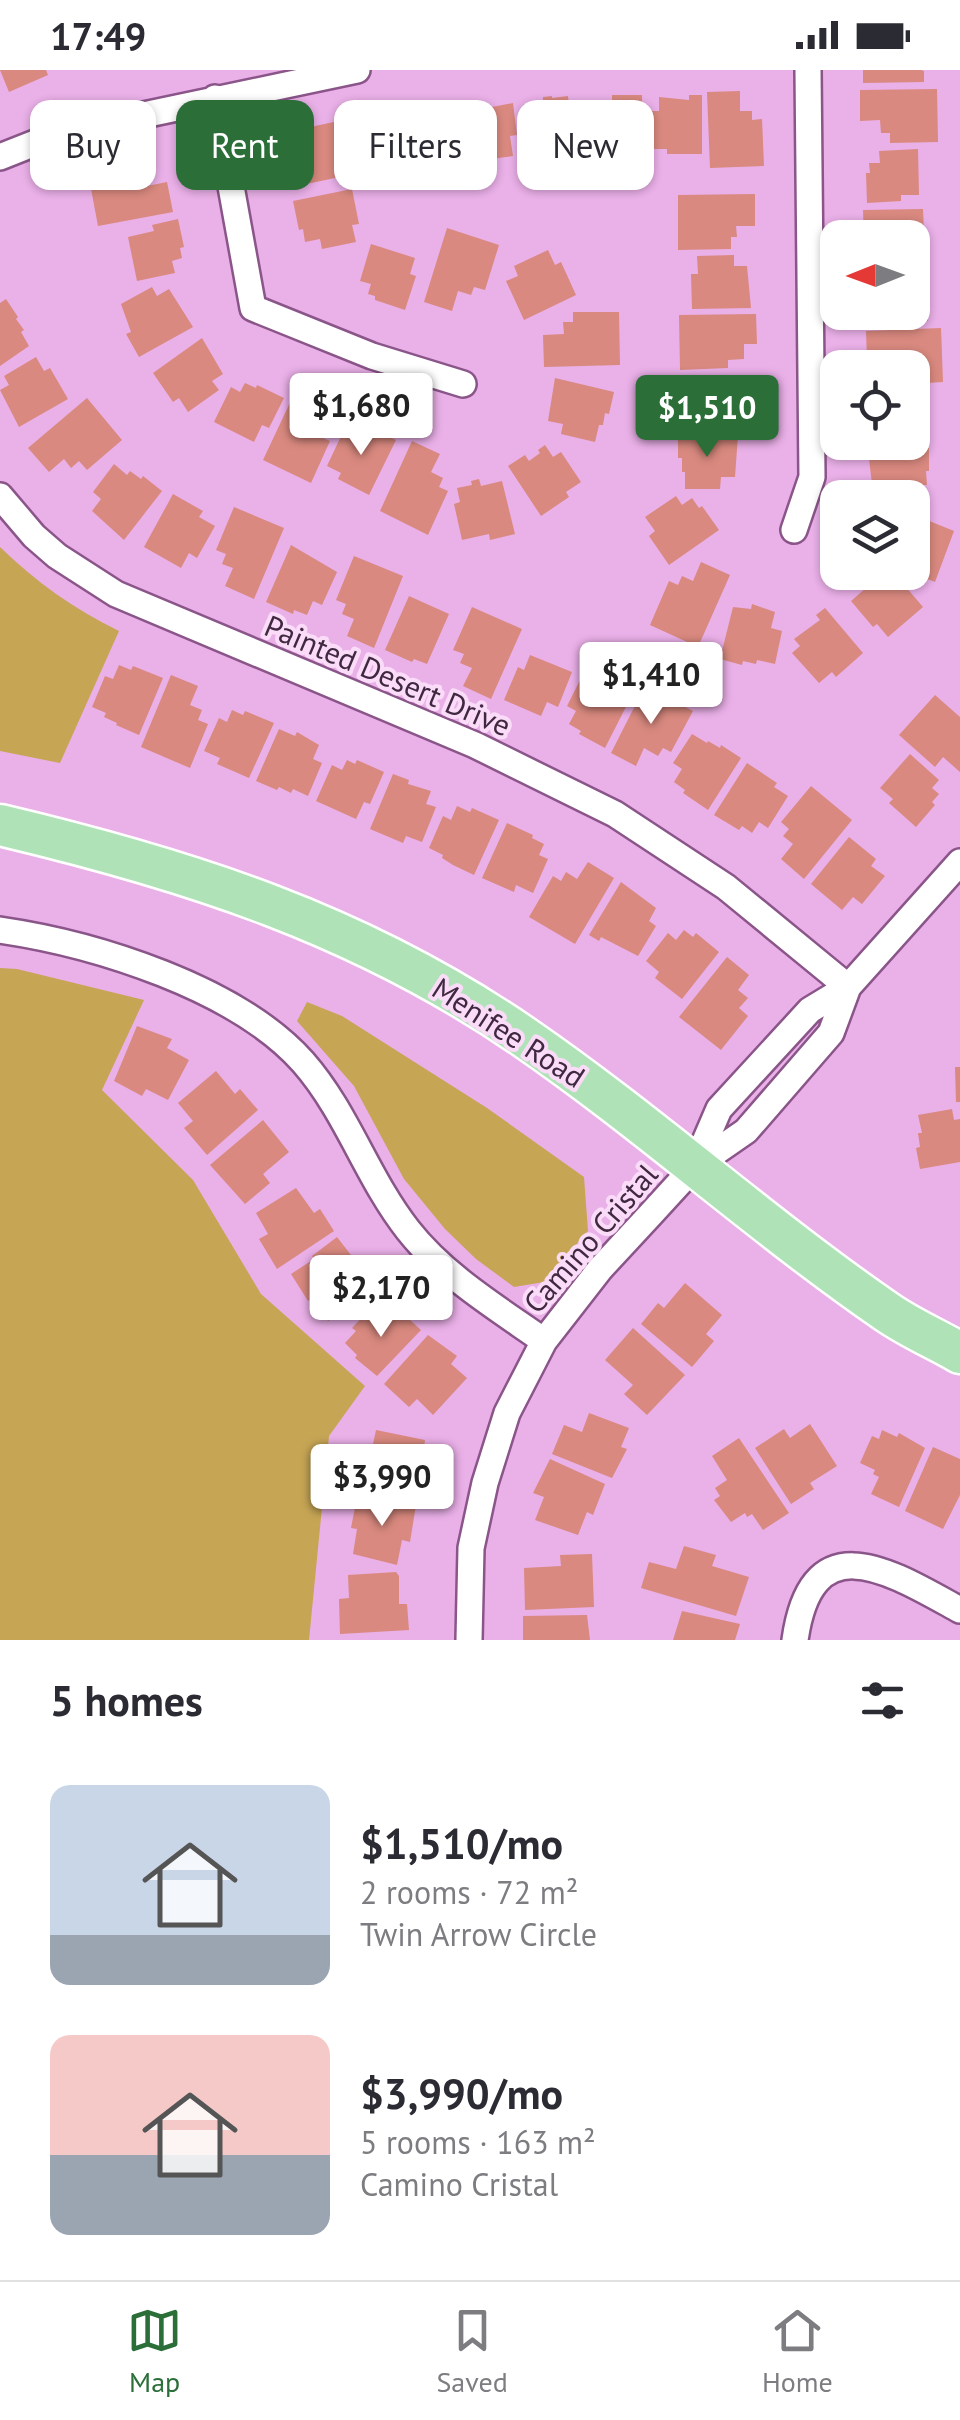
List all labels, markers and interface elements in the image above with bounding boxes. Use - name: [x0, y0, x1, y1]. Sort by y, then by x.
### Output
- text: 17:49: [50, 11, 146, 60]
- chip: Buy: [30, 100, 156, 190]
- chip: Rent: [176, 100, 314, 190]
- chip: Filters: [334, 100, 497, 190]
- chip: New: [517, 100, 654, 190]
- north arrow: [820, 220, 930, 330]
- map controls: [820, 220, 930, 590]
- button: locate: [820, 350, 930, 460]
- pin: $1,680: [280, 373, 442, 458]
- pin: $1,510: [626, 375, 788, 460]
- text: $1,680: [312, 384, 410, 426]
- text: $1,510: [658, 386, 756, 428]
- button: layers: [820, 480, 930, 590]
- street label: Painted Desert Drive: [259, 606, 517, 744]
- pin: $1,410: [570, 642, 732, 727]
- text: $1,410: [602, 653, 700, 695]
- street label: Menifee Road: [425, 968, 593, 1096]
- street label: Camino Cristal: [514, 1155, 666, 1321]
- pin: $2,170: [300, 1255, 462, 1340]
- text: $2,170: [332, 1266, 430, 1308]
- pin: $3,990: [301, 1444, 463, 1529]
- text: $3,990: [333, 1455, 431, 1497]
- text: 5 homes: [50, 1673, 203, 1728]
- icon: filters: [855, 1673, 910, 1728]
- text: $1,510/mo: [360, 1816, 563, 1871]
- icon: home: [130, 1825, 250, 1945]
- text: 2 rooms · 72 m²: [360, 1871, 578, 1913]
- text: Twin Arrow Circle: [360, 1913, 597, 1955]
- text: $3,990/mo: [360, 2066, 563, 2121]
- icon: home: [130, 2075, 250, 2195]
- text: 5 rooms · 163 m²: [360, 2121, 596, 2163]
- text: Camino Cristal: [360, 2163, 558, 2205]
- tab: Map: [127, 2303, 182, 2400]
- tab: Saved: [436, 2303, 508, 2400]
- tab: Home: [762, 2303, 833, 2400]

